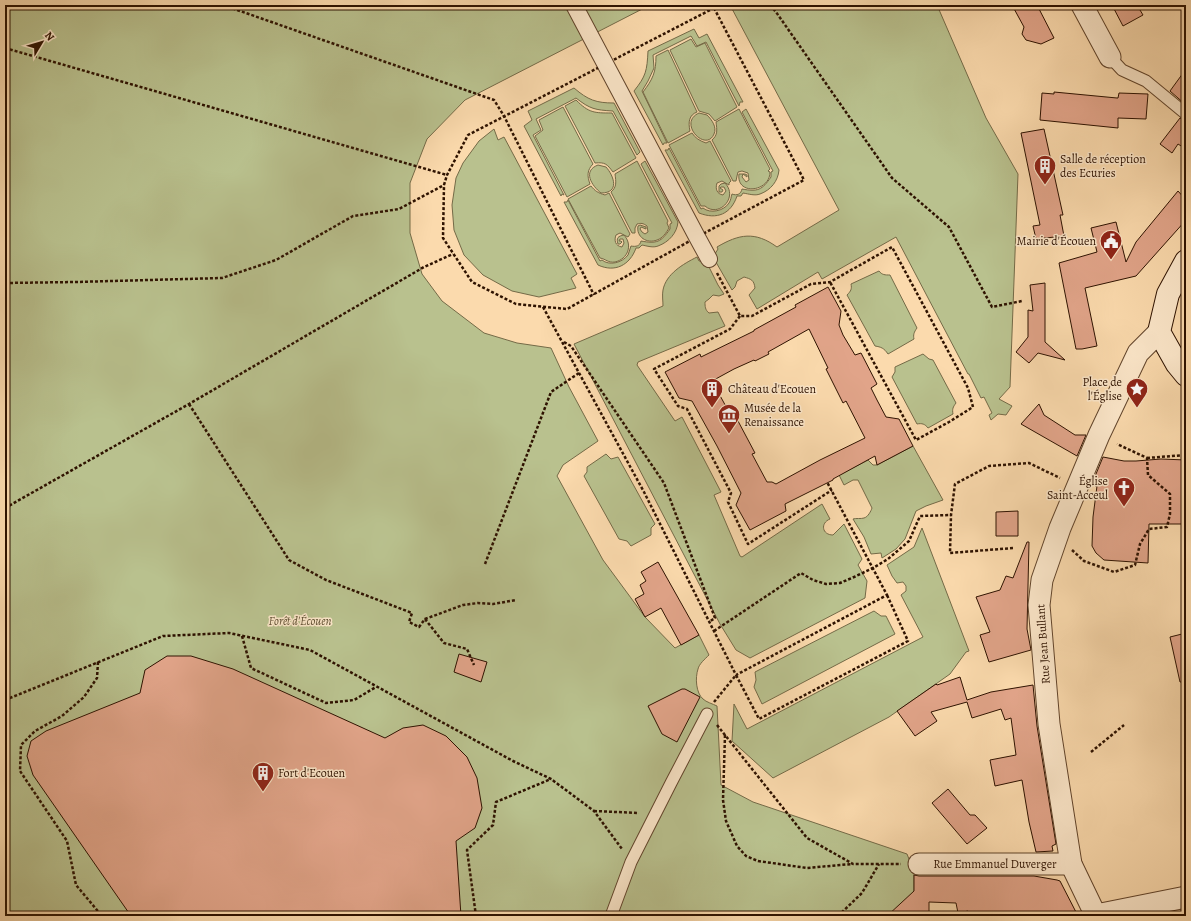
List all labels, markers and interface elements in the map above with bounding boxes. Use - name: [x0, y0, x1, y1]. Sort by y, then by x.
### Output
- north arrow: [22, 22, 62, 62]
- text: N: [41, 28, 58, 44]
- place label: Salle de réception des Ecuries: [1060, 151, 1146, 181]
- building icon: Salle de réception des Ecuries: [1032, 153, 1058, 186]
- public building icon: Mairie d'Écouen: [1098, 228, 1124, 261]
- place label: Mairie d'Écouen: [1017, 233, 1096, 249]
- place label: Place de l'Église: [1082, 374, 1122, 404]
- building icon: Château d'Ecouen: [699, 376, 725, 409]
- place icon: Place de l'Église: [1124, 376, 1150, 409]
- place label: Château d'Ecouen: [728, 381, 816, 397]
- place label: Musée de la Renaissance: [744, 400, 804, 430]
- museum icon: Musée de la Renaissance: [716, 402, 742, 435]
- place label: Église Saint-Acceul: [1047, 473, 1108, 503]
- church icon: Église Saint-Acceul: [1111, 475, 1137, 508]
- street label: Rue Jean Bullant: [1032, 603, 1054, 685]
- park label: Forêt d'Écouen: [269, 613, 331, 629]
- building icon: Fort d'Ecouen: [250, 760, 276, 793]
- place label: Fort d'Ecouen: [278, 765, 346, 781]
- street label: Rue Emmanuel Duverger: [933, 856, 1057, 872]

